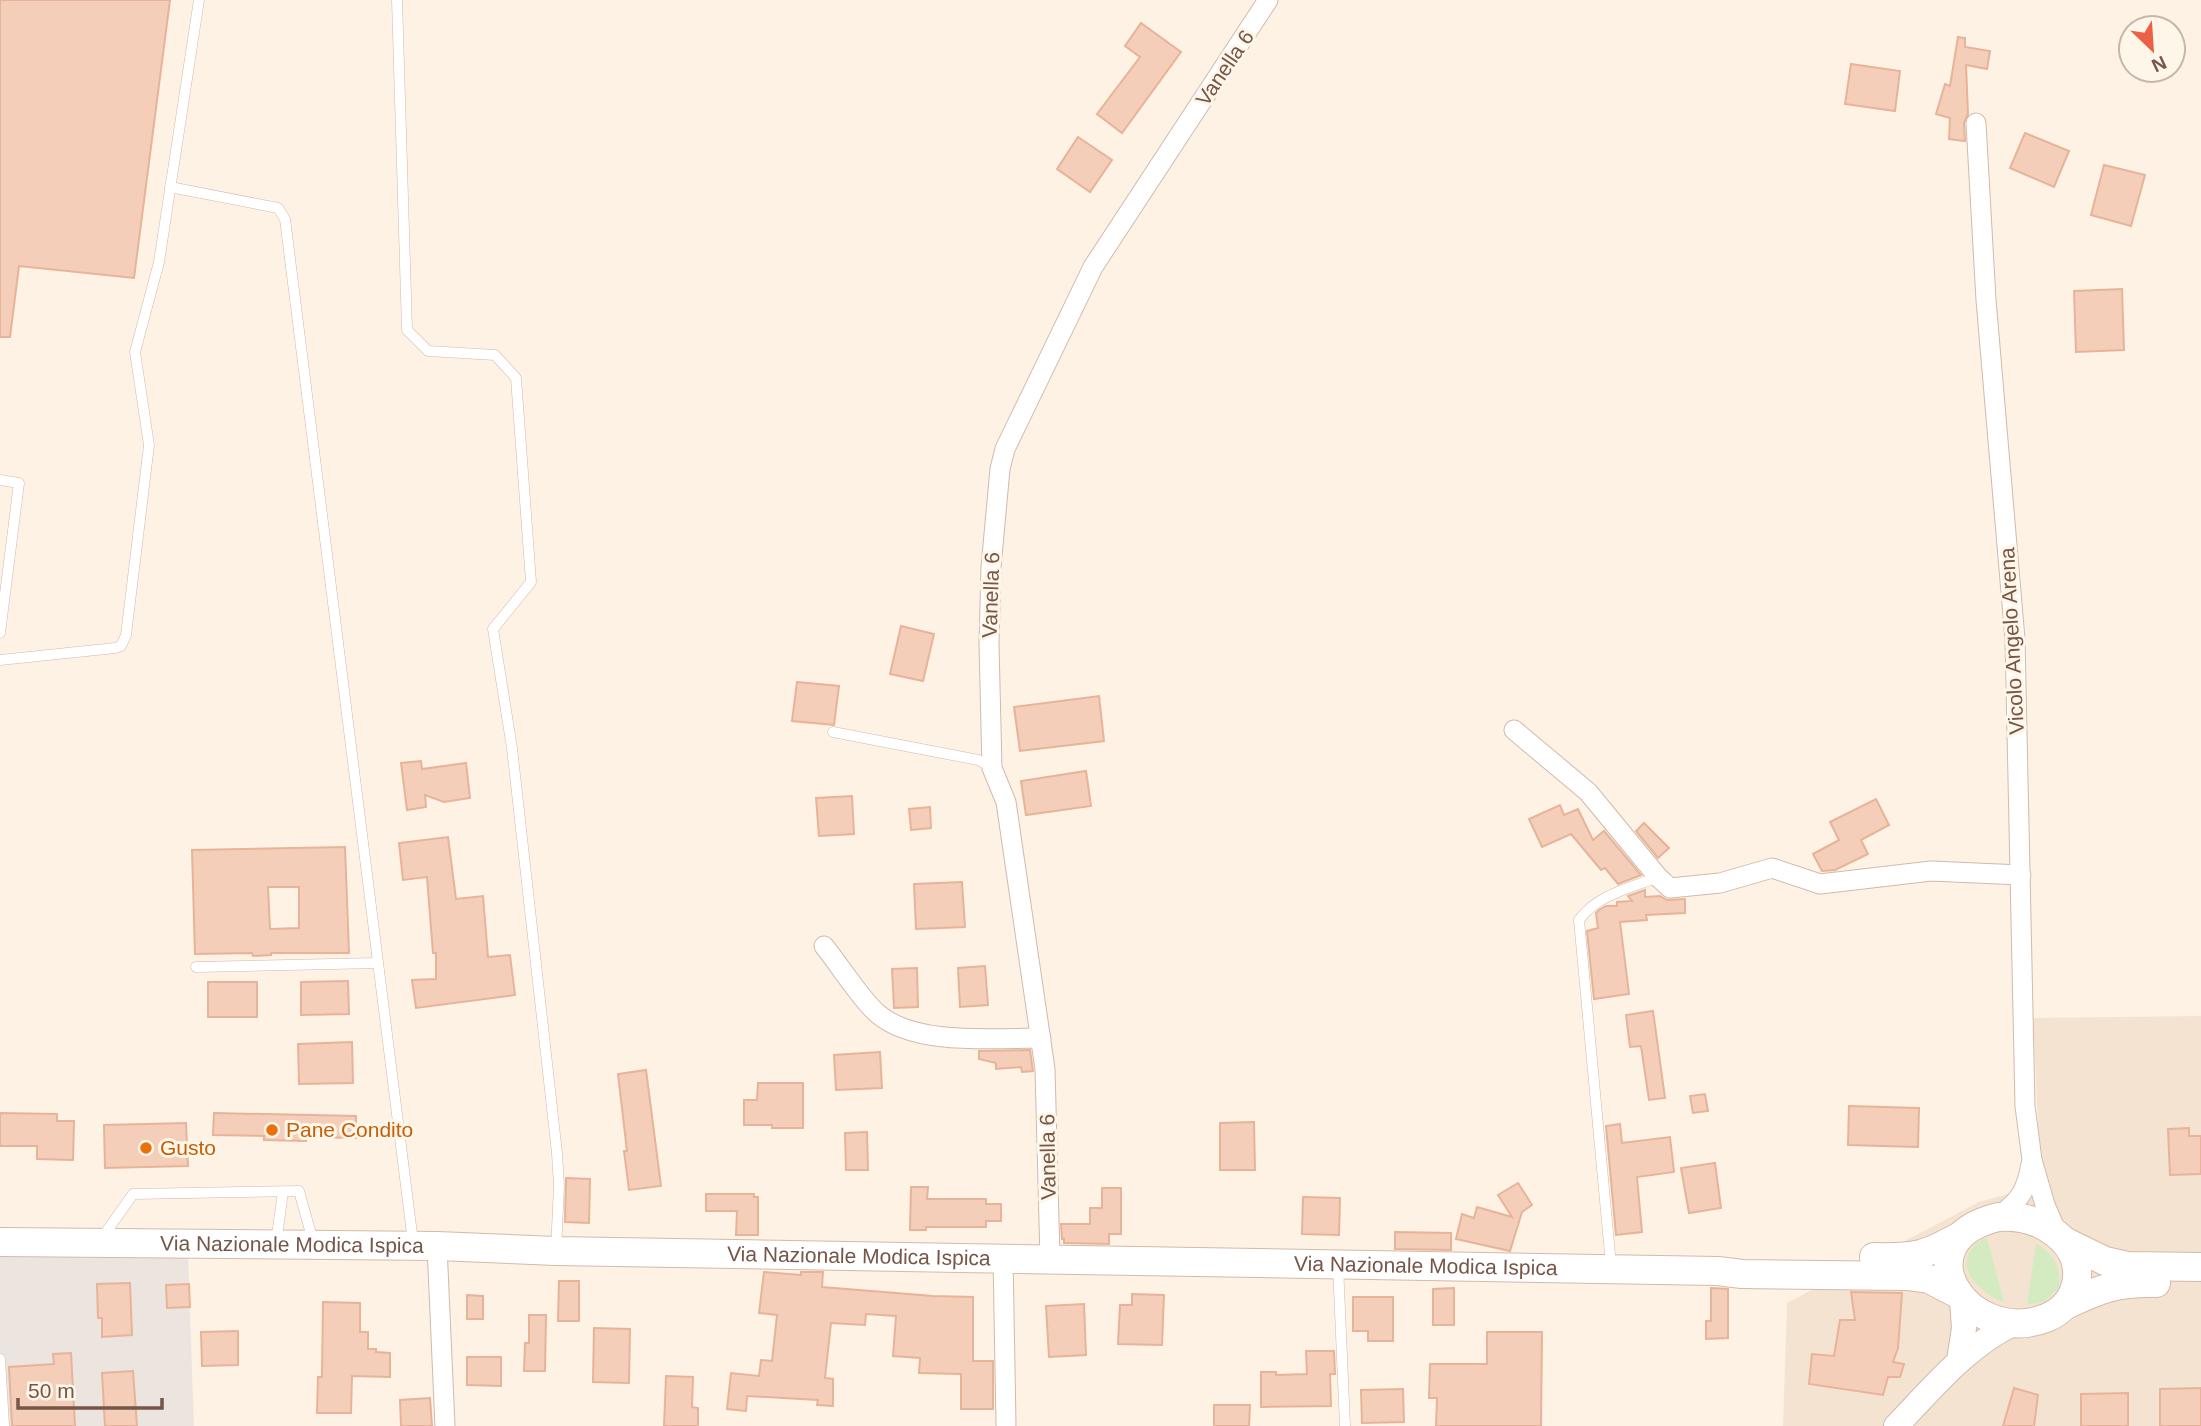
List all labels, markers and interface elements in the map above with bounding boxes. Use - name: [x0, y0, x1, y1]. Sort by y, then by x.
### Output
- north arrow: [2117, 14, 2187, 84]
- street label: Vanella 6: [1191, 26, 1258, 110]
- text: N: [2148, 52, 2170, 76]
- street label: Vicolo Angelo Arena: [1995, 546, 2028, 735]
- street label: Vanella 6: [978, 552, 1003, 638]
- street label: Vanella 6: [1035, 1114, 1060, 1200]
- place label: Pane Condito: [286, 1118, 413, 1141]
- marker: Pane Condito: [264, 1122, 280, 1138]
- place label: Gusto: [160, 1136, 216, 1159]
- marker: Gusto: [138, 1140, 154, 1156]
- street label: Via Nazionale Modica Ispica: [160, 1231, 424, 1257]
- street label: Via Nazionale Modica Ispica: [727, 1242, 991, 1269]
- street label: Via Nazionale Modica Ispica: [1294, 1252, 1558, 1279]
- scale bar: [18, 1366, 161, 1410]
- text: 50 m: [28, 1379, 75, 1402]

